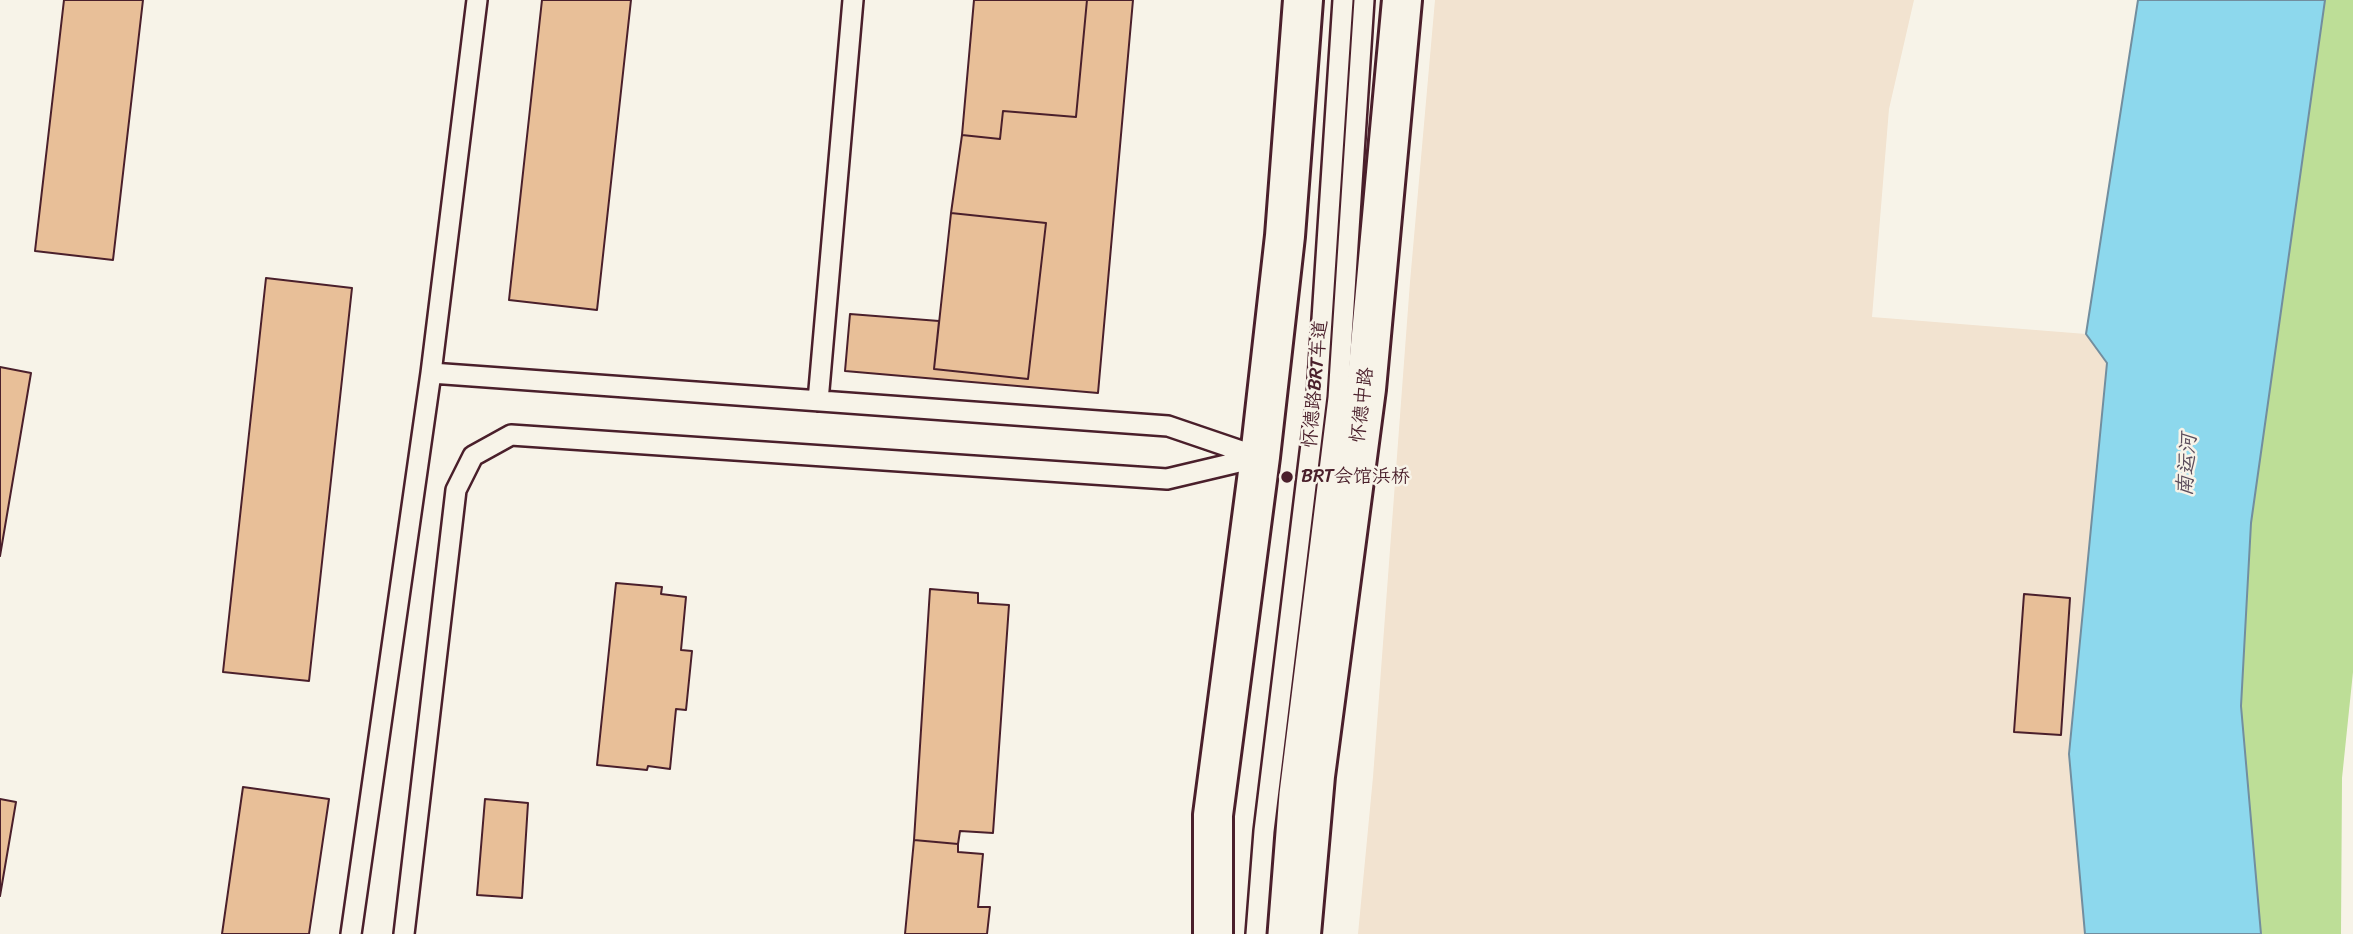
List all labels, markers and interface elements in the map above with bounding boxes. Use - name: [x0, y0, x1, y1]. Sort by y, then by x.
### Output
- street label: 怀德路BRT车道: [1299, 319, 1333, 449]
- street label: 怀德中路: [1347, 366, 1379, 444]
- water label: 南运河: [2173, 433, 2203, 497]
- place label: BRT会馆浜桥: [1301, 466, 1410, 488]
- marker: BRT会馆浜桥: [1279, 469, 1295, 485]

